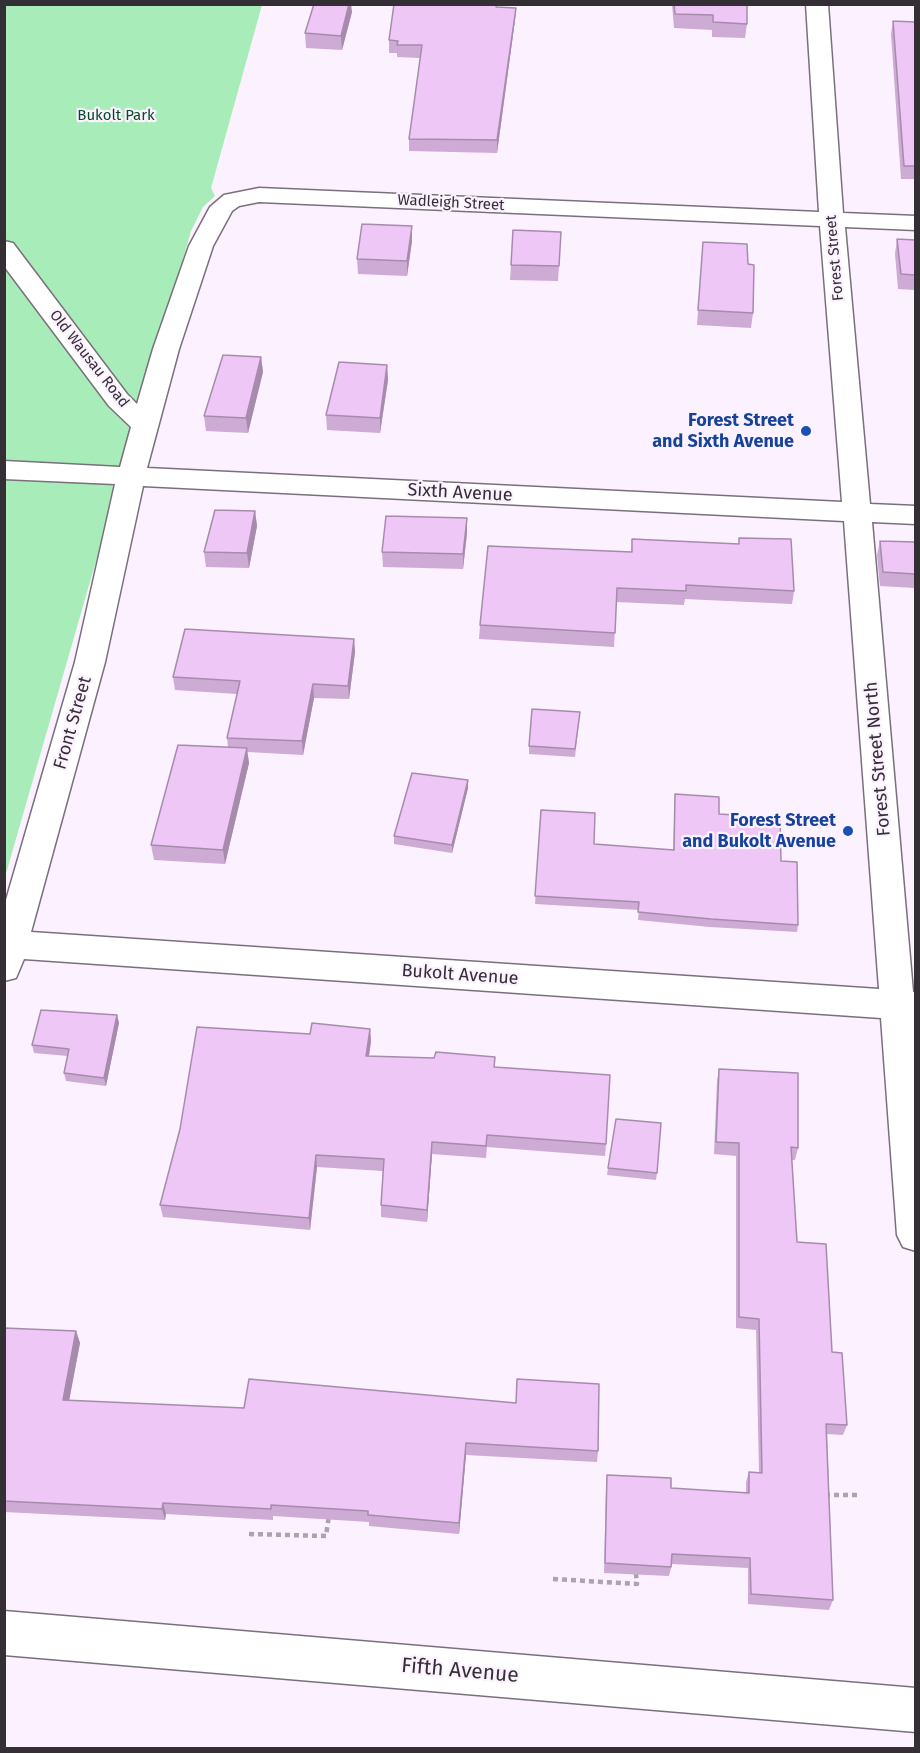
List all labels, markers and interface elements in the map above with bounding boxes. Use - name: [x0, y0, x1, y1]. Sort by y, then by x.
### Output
- park label: Bukolt Park: [77, 107, 155, 125]
- street label: Wadleigh Street: [397, 191, 505, 215]
- street label: Forest Street: [822, 214, 848, 302]
- street label: Old Wausau Road: [45, 307, 133, 411]
- place label: Forest Street and Sixth Avenue: [652, 410, 794, 452]
- marker: Forest Street and Sixth Avenue: [799, 424, 813, 438]
- street label: Sixth Avenue: [407, 479, 513, 507]
- street label: Front Street: [49, 674, 97, 772]
- street label: Forest Street North: [860, 681, 896, 837]
- place label: Forest Street and Bukolt Avenue: [682, 810, 836, 852]
- marker: Forest Street and Bukolt Avenue: [841, 824, 855, 838]
- street label: Bukolt Avenue: [401, 960, 519, 990]
- street label: Fifth Avenue: [400, 1653, 520, 1689]

